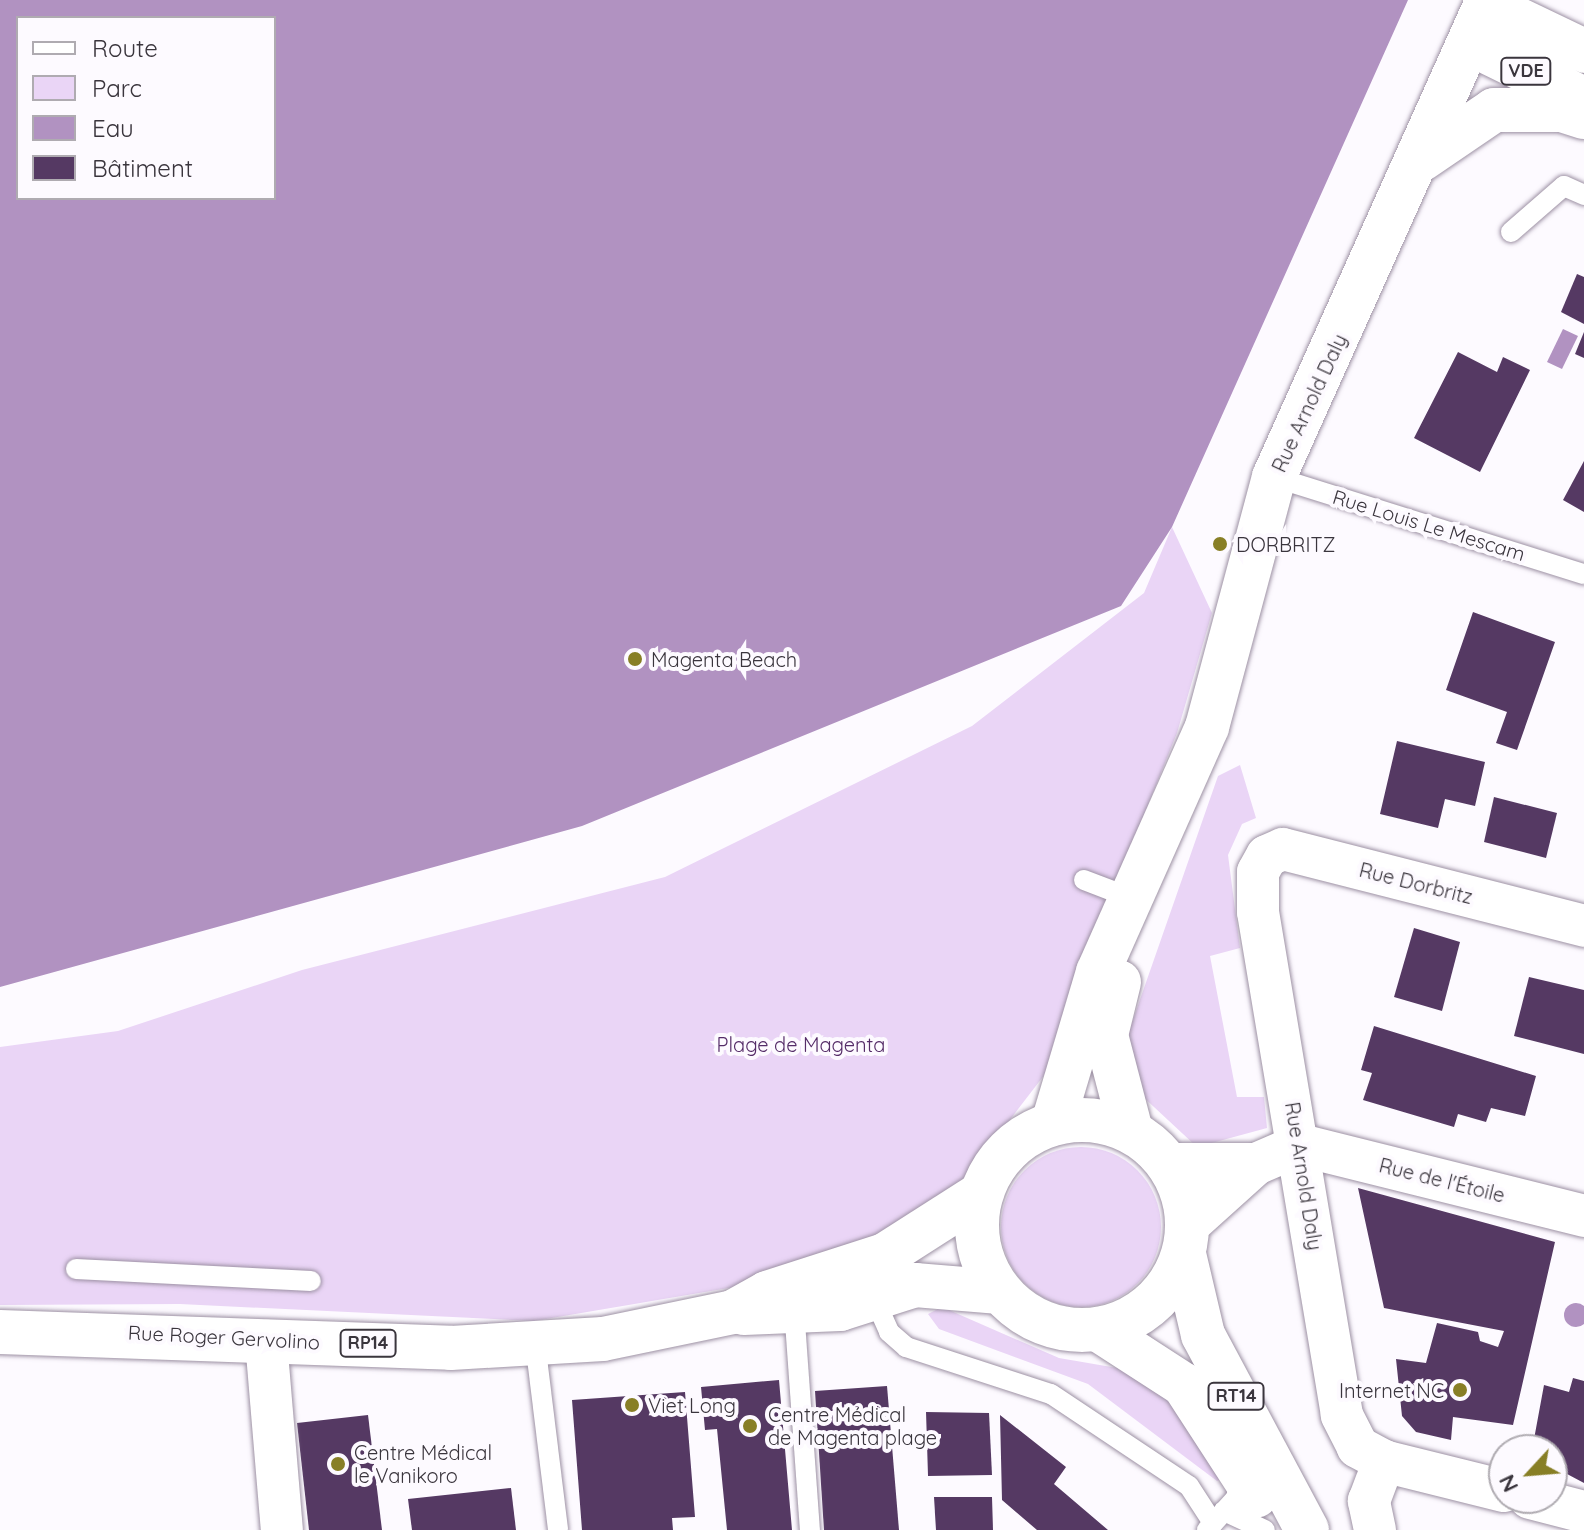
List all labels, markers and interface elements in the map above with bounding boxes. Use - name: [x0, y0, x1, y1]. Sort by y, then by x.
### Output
- legend: [16, 16, 276, 200]
- text: Route: [92, 33, 158, 63]
- road number: VDE: [1500, 57, 1552, 85]
- text: Parc: [92, 73, 142, 103]
- text: Eau: [92, 113, 134, 143]
- text: Bâtiment: [92, 153, 193, 183]
- street label: Rue Arnold Daly: [1266, 330, 1352, 476]
- street label: Rue Louis Le Mescam: [1330, 484, 1528, 566]
- place label: DORBRITZ: [1236, 532, 1335, 556]
- marker: DORBRITZ: [1211, 535, 1229, 553]
- place label: Magenta Beach: [651, 647, 797, 671]
- marker: Magenta Beach: [626, 650, 644, 668]
- street label: Rue Dorbritz: [1357, 857, 1475, 909]
- park label: Plage de Magenta: [717, 1032, 885, 1056]
- street label: Rue Arnold Daly: [1280, 1100, 1328, 1252]
- street label: Rue de l'Étoile: [1377, 1153, 1507, 1207]
- street label: Rue Roger Gervolino: [127, 1320, 321, 1354]
- road number: RP14: [338, 1329, 398, 1357]
- place label: Internet NC: [1339, 1378, 1444, 1402]
- marker: Internet NC: [1451, 1381, 1469, 1399]
- road number: RT14: [1206, 1382, 1266, 1410]
- place label: Viet Long: [648, 1393, 736, 1417]
- marker: Viet Long: [623, 1396, 641, 1414]
- place label: Centre Médical de Magenta plage: [768, 1402, 937, 1449]
- marker: Centre Médical de Magenta plage: [739, 1415, 761, 1437]
- north arrow: [1488, 1434, 1568, 1514]
- place label: Centre Médical le Vanikoro: [354, 1440, 492, 1487]
- marker: Centre Médical le Vanikoro: [329, 1455, 347, 1473]
- text: N: [1492, 1470, 1524, 1497]

